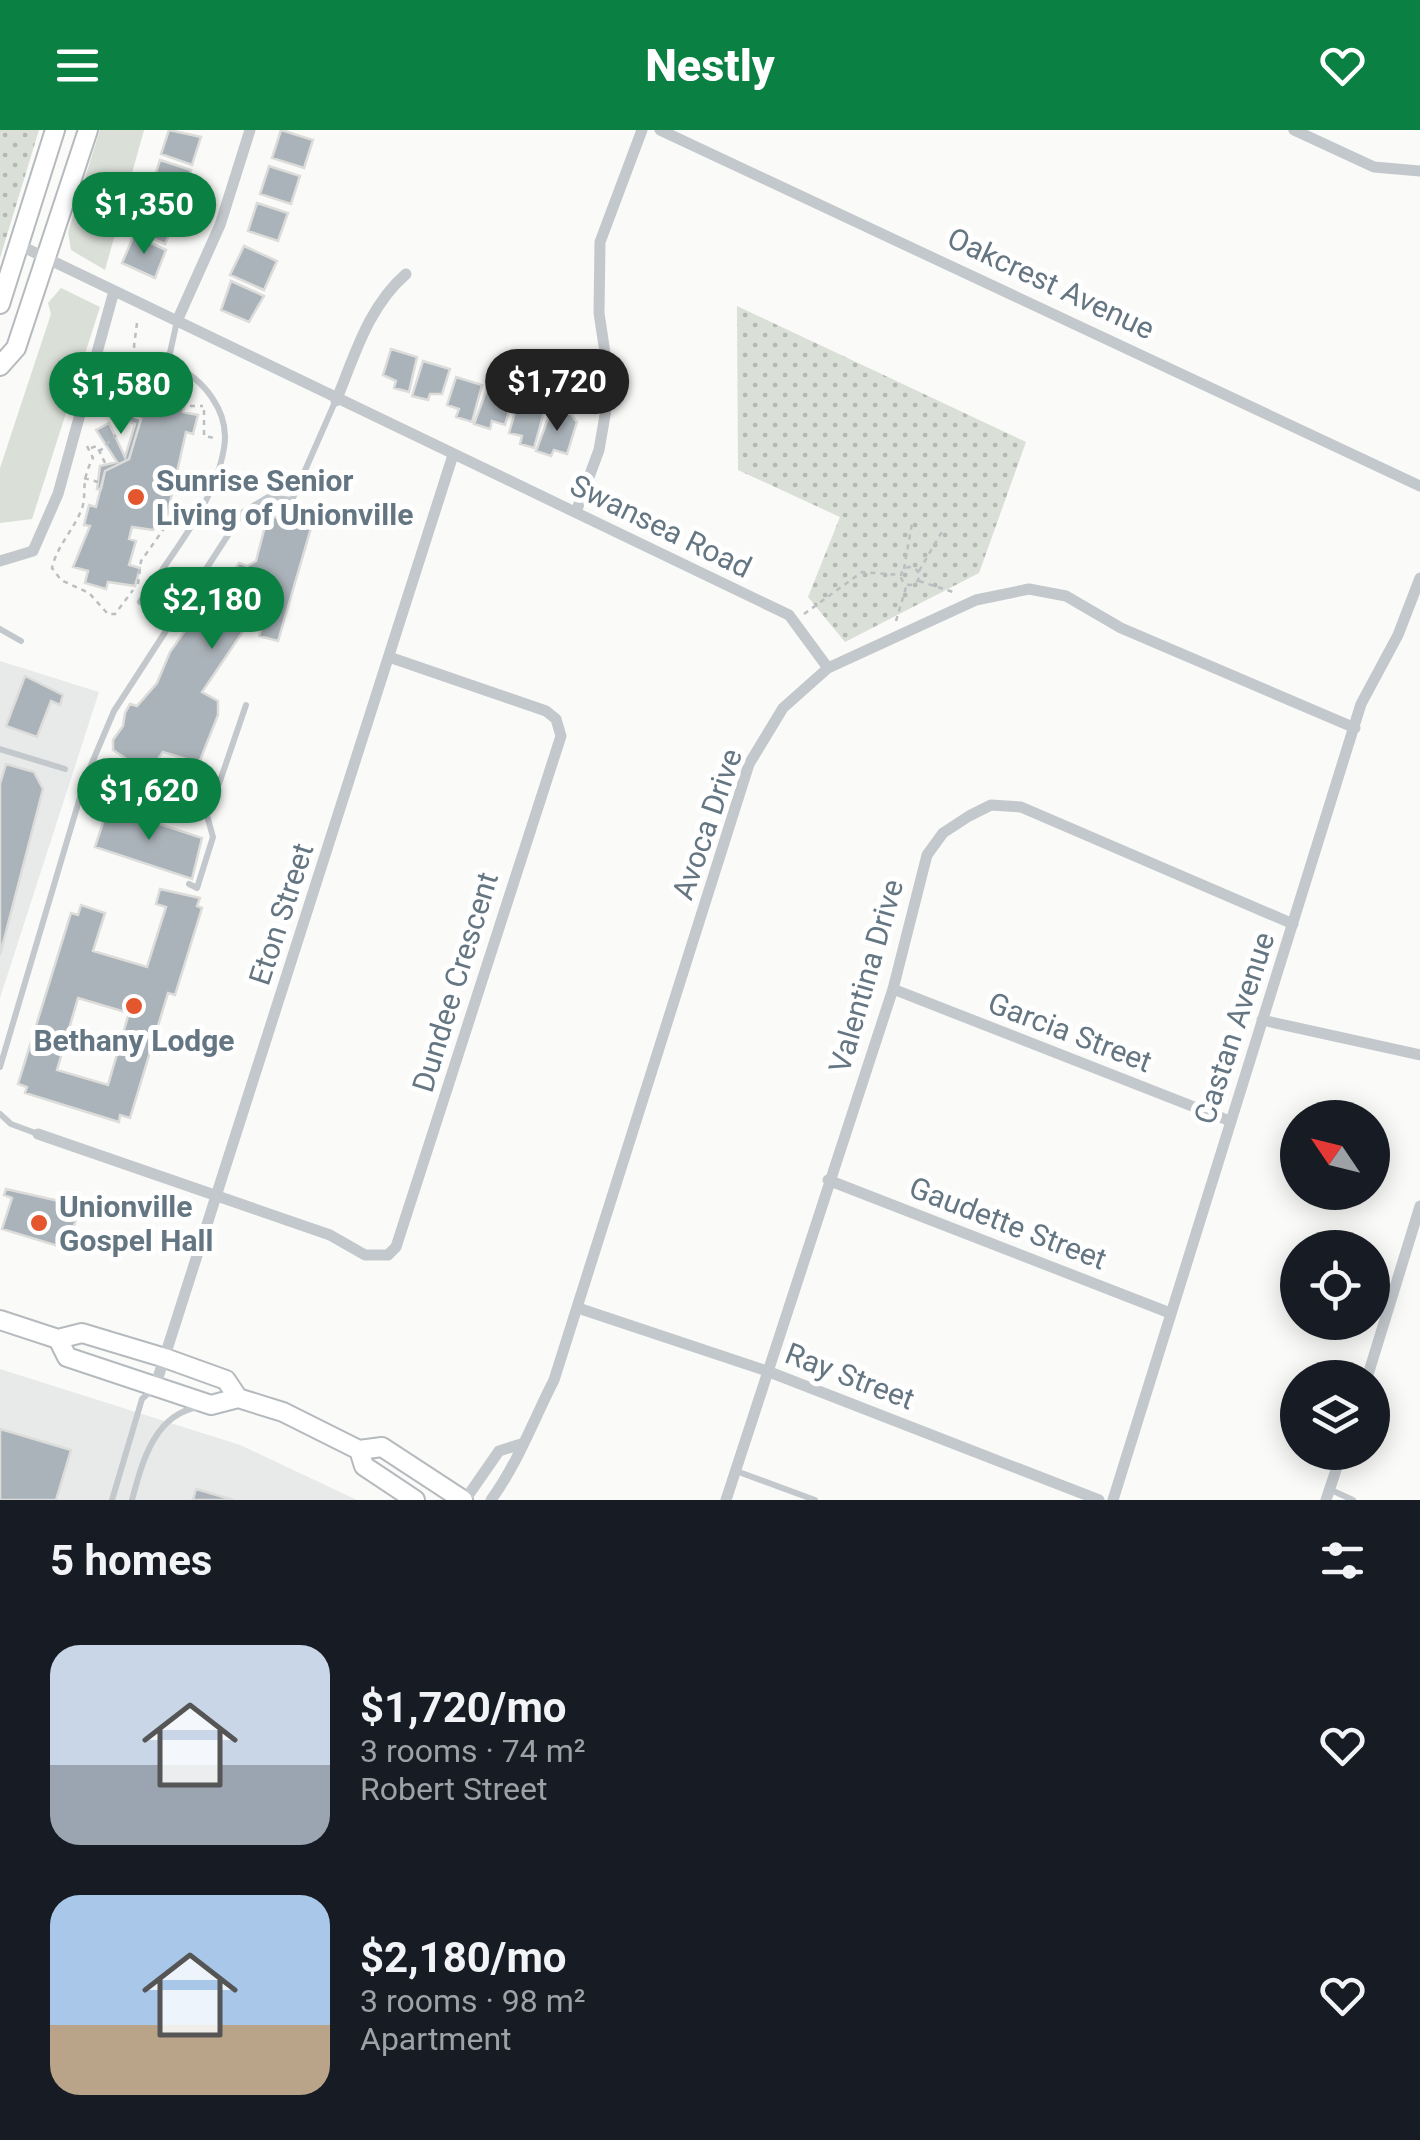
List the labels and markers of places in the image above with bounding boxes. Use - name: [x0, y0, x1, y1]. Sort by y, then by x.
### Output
- pin: $1,350: [63, 172, 225, 257]
- pin: $1,720: [476, 349, 638, 434]
- pin: $1,580: [40, 352, 202, 437]
- place label: Sunrise Senior Living of Unionville: [156, 463, 413, 532]
- marker: Sunrise Senior Living of Unionville: [125, 486, 147, 508]
- pin: $2,180: [131, 567, 293, 652]
- pin: $1,620: [68, 758, 230, 843]
- marker: Bethany Lodge: [123, 995, 145, 1017]
- place label: Bethany Lodge: [33, 1023, 235, 1058]
- place label: Unionville Gospel Hall: [59, 1189, 213, 1258]
- marker: Unionville Gospel Hall: [28, 1212, 50, 1234]

